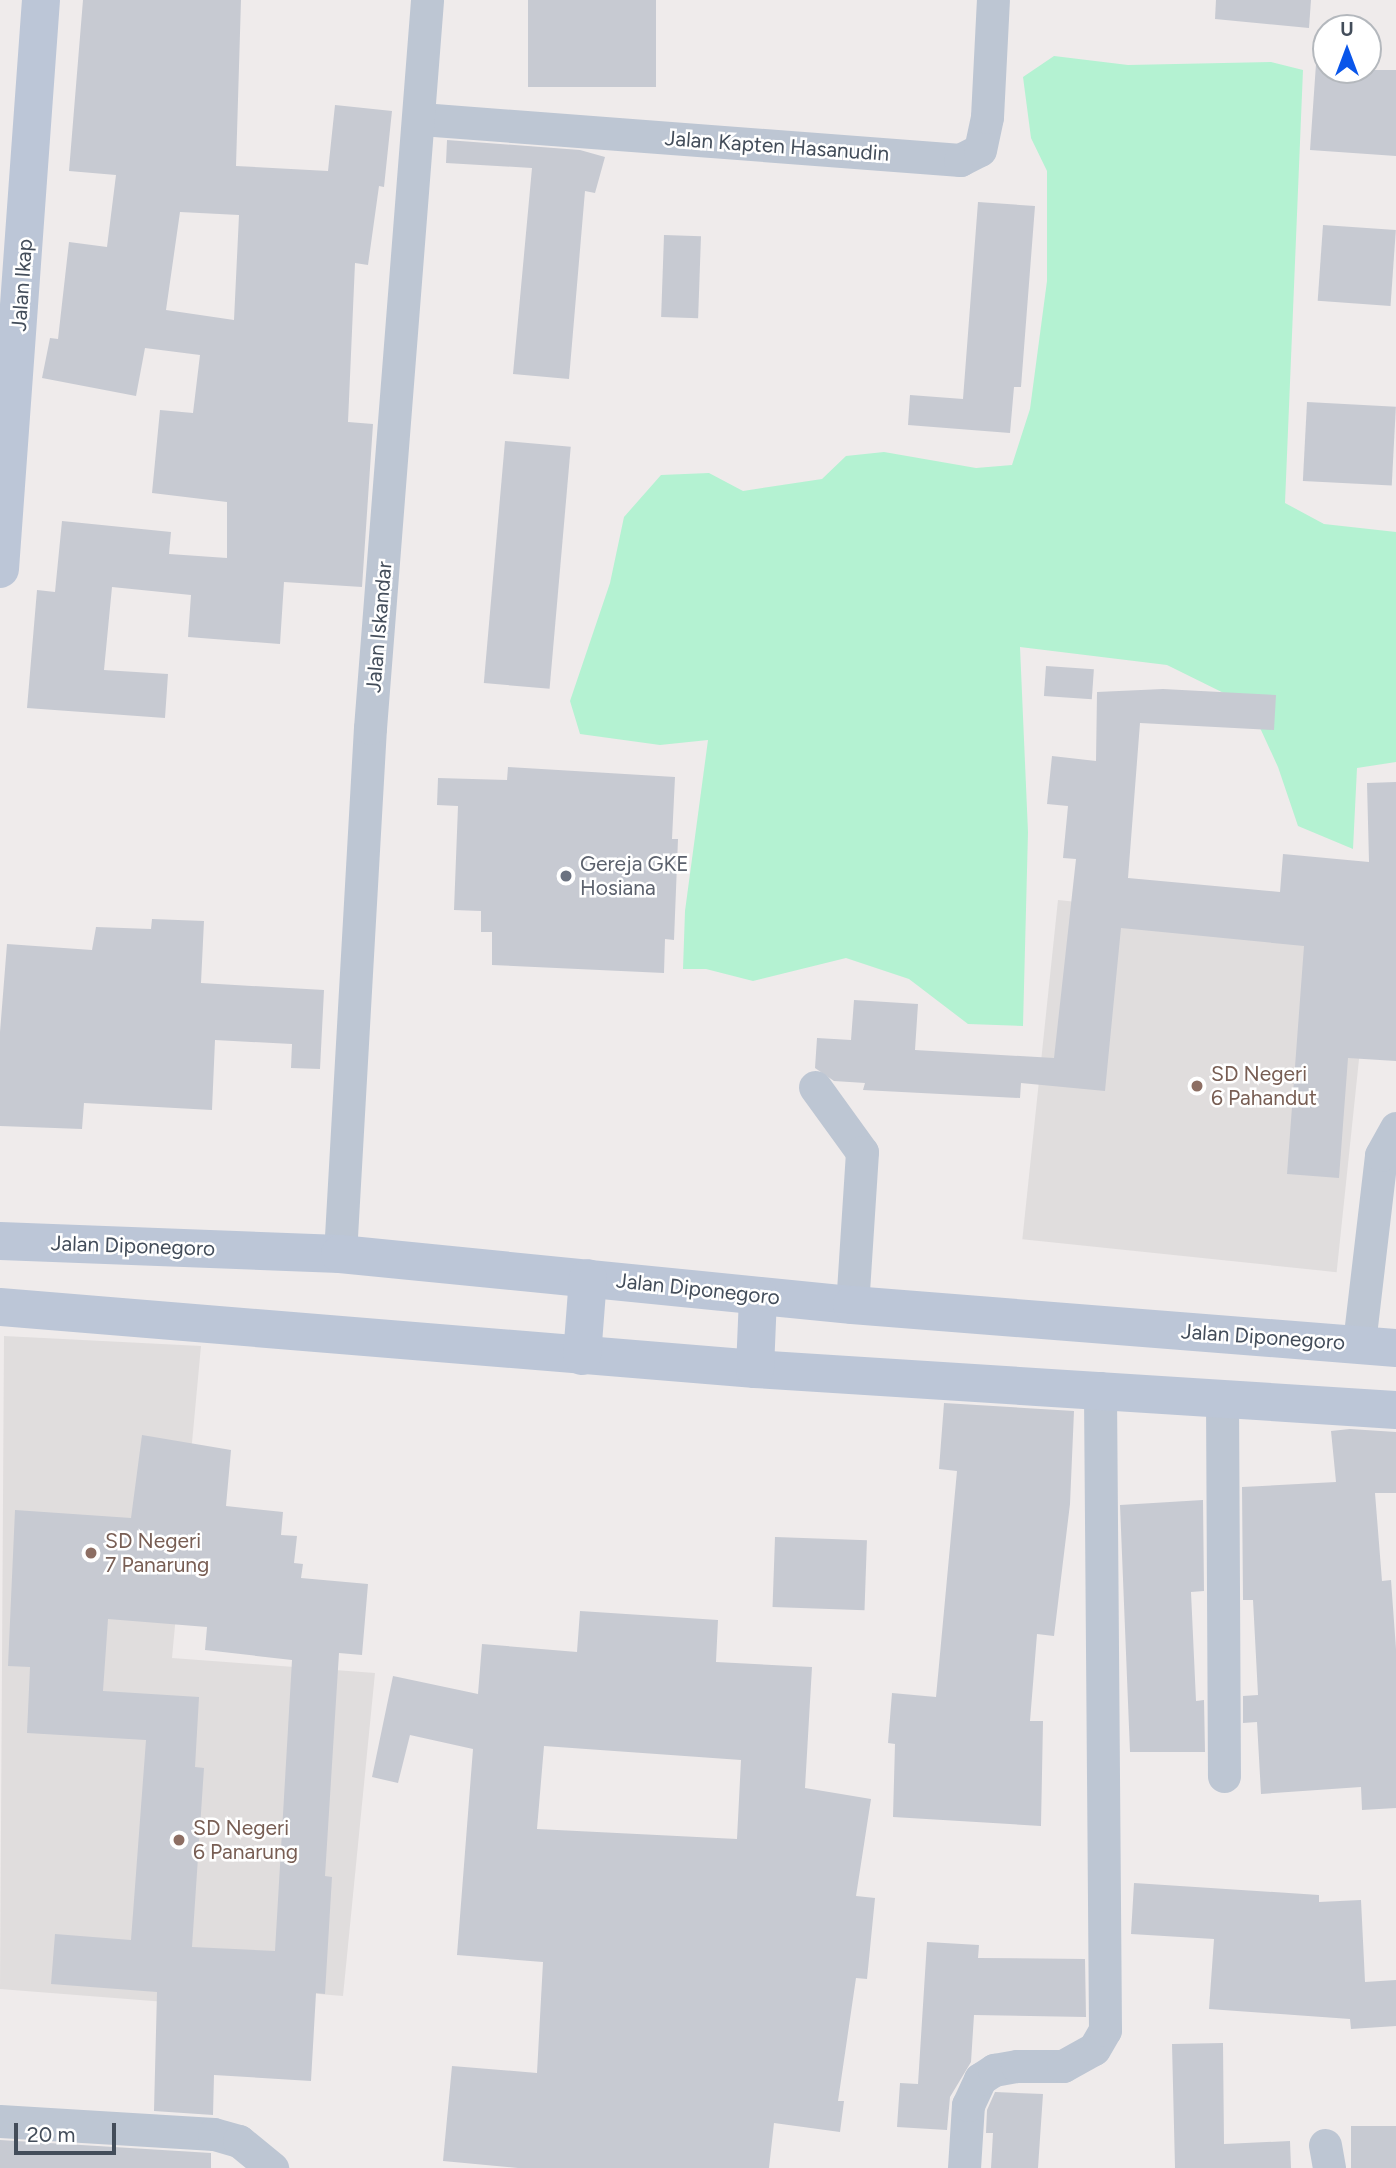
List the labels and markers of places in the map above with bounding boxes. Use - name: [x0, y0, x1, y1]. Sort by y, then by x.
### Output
- place label: Gereja GKE Hosiana: [580, 851, 689, 901]
- marker: Gereja GKE Hosiana: [558, 868, 574, 884]
- place label: SD Negeri 6 Pahandut: [1211, 1061, 1317, 1111]
- marker: SD Negeri 6 Pahandut: [1189, 1078, 1205, 1094]
- place label: SD Negeri 7 Panarung: [105, 1528, 209, 1578]
- marker: SD Negeri 7 Panarung: [83, 1545, 99, 1561]
- place label: SD Negeri 6 Panarung: [193, 1815, 298, 1865]
- marker: SD Negeri 6 Panarung: [171, 1832, 187, 1848]

